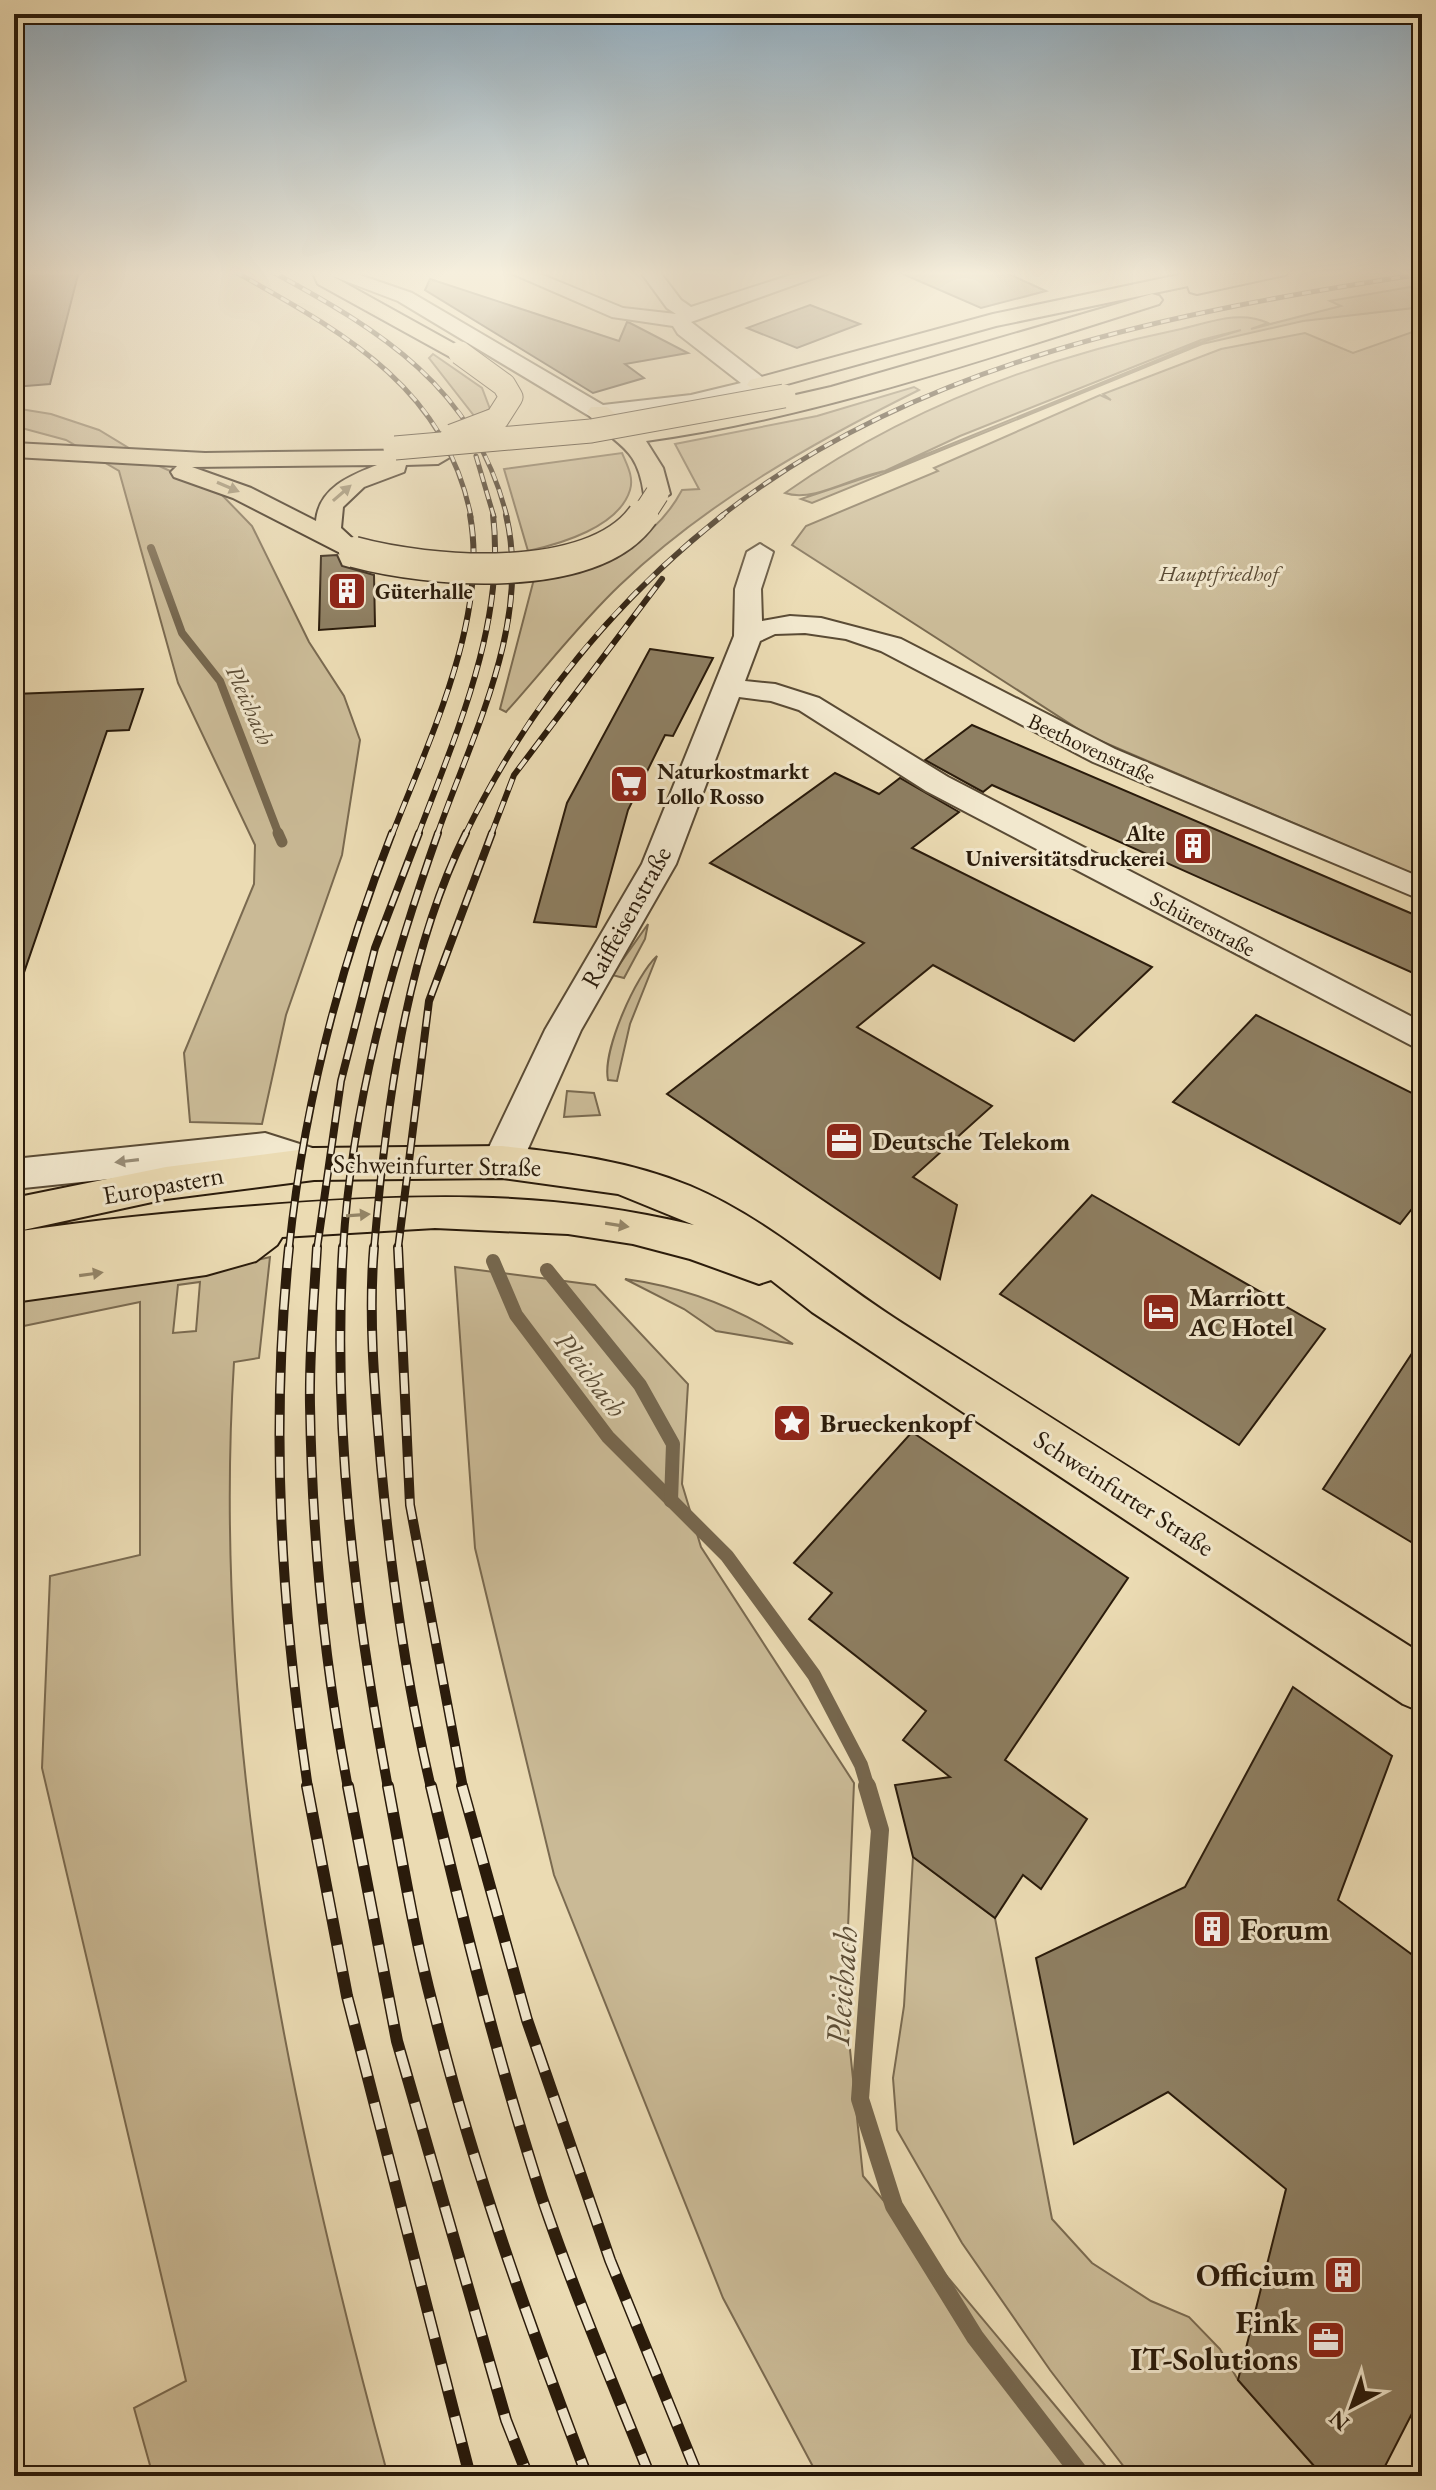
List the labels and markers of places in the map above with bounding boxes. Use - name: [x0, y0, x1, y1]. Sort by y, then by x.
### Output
- building icon: Güterhalle: [326, 570, 368, 612]
- place label: Güterhalle: [375, 577, 473, 606]
- place label: Naturkostmarkt Lollo Rosso: [657, 757, 810, 811]
- supermarket icon: Naturkostmarkt Lollo Rosso: [608, 763, 650, 805]
- place label: Alte Universitätsdruckerei: [965, 819, 1166, 873]
- building icon: Alte Universitätsdruckerei: [1172, 825, 1214, 867]
- office icon: Deutsche Telekom: [823, 1120, 865, 1162]
- place label: Deutsche Telekom: [872, 1124, 1070, 1158]
- place label: Marriott AC Hotel: [1188, 1280, 1293, 1344]
- hotel icon: Marriott AC Hotel: [1140, 1291, 1182, 1333]
- place icon: Brueckenkopf: [771, 1402, 813, 1444]
- place label: Brueckenkopf: [820, 1406, 976, 1440]
- building icon: Forum: [1191, 1908, 1233, 1950]
- place label: Forum: [1240, 1908, 1329, 1950]
- place label: Officium: [1196, 2254, 1315, 2296]
- building icon: Officium: [1322, 2254, 1364, 2296]
- place label: Fink IT-Solutions: [1131, 2301, 1299, 2380]
- office icon: Fink IT-Solutions: [1305, 2319, 1347, 2361]

